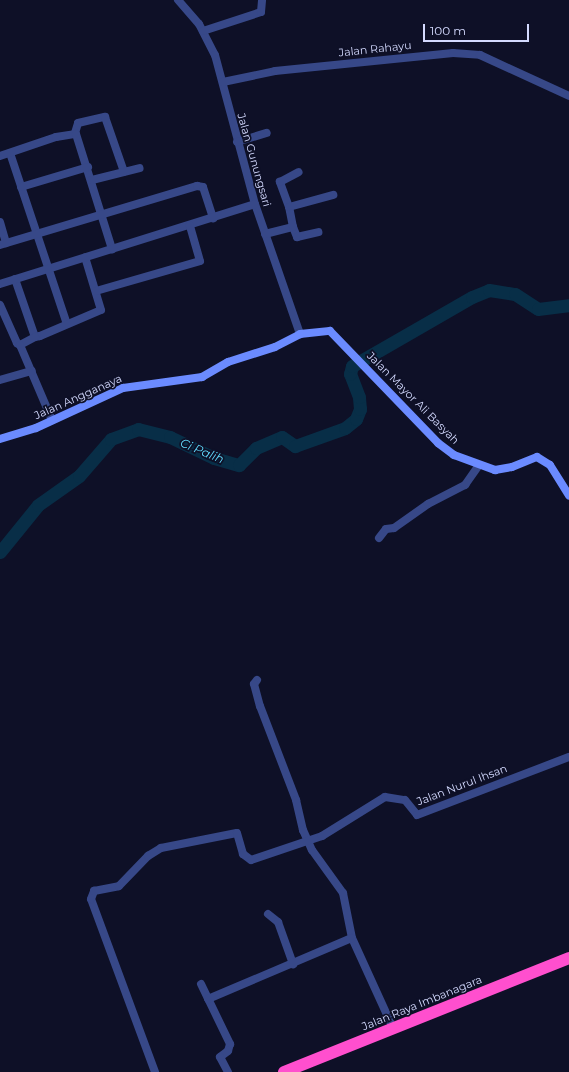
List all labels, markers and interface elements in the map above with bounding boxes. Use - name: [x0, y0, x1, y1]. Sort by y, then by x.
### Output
- scale bar: [425, 16, 531, 42]
- text: 100 m: [430, 23, 466, 38]
- street label: Jalan Rahayu: [338, 39, 412, 59]
- street label: Jalan Gunungsari: [234, 112, 274, 208]
- street label: Jalan Mayor Ali Basyah: [364, 349, 462, 447]
- street label: Jalan Angganaya: [32, 372, 124, 422]
- water label: Ci Palih: [178, 435, 226, 467]
- street label: Jalan Nurul Ihsan: [415, 762, 509, 808]
- street label: Jalan Raya Imbanagara: [360, 973, 484, 1033]

